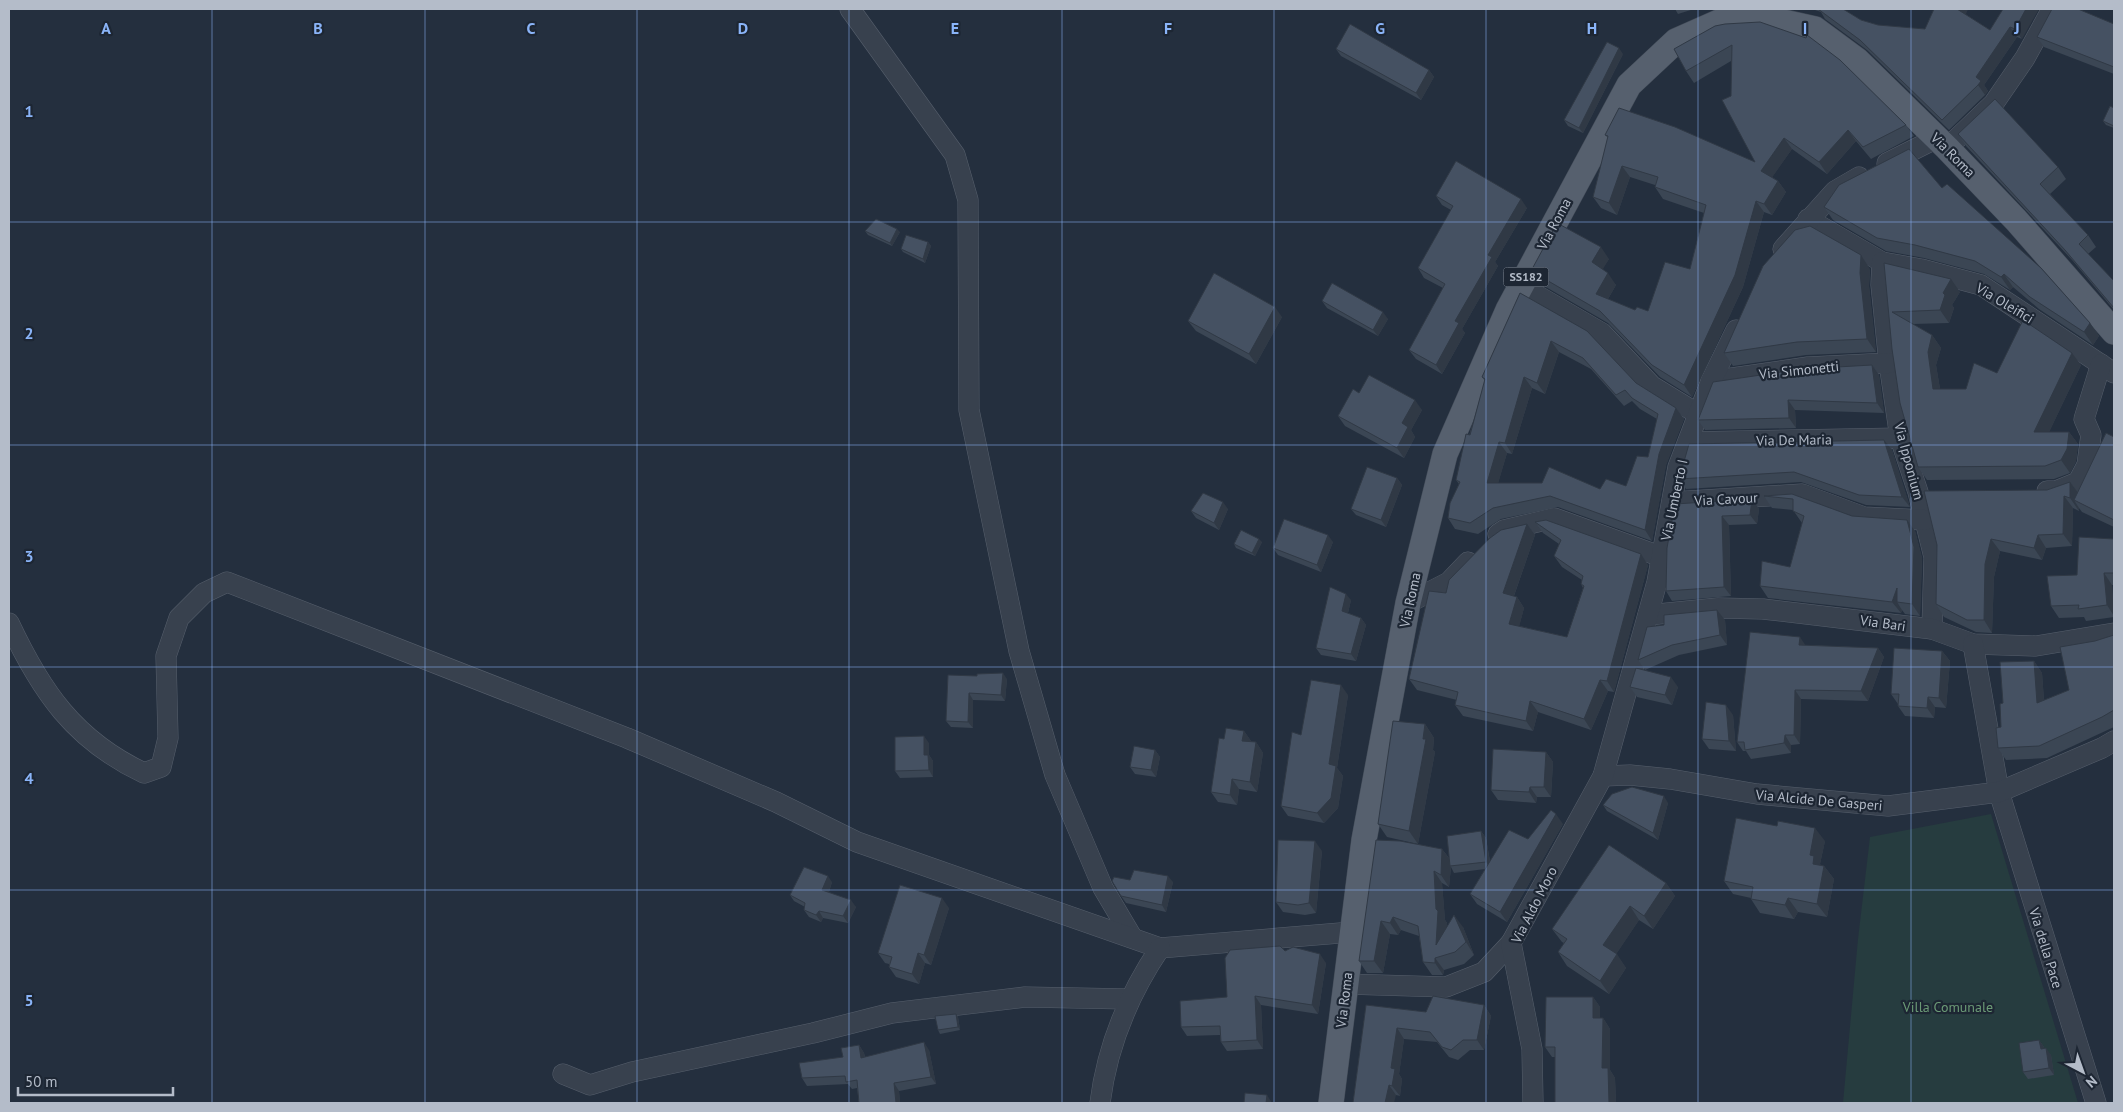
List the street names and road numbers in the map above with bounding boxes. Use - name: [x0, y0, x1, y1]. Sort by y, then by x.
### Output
- street label: Via Roma: [1926, 128, 1979, 181]
- street label: Via Roma: [1532, 195, 1575, 254]
- road number: SS182: [1504, 268, 1548, 286]
- street label: Via Oleifici: [1972, 278, 2037, 327]
- street label: Via Simonetti: [1757, 357, 1840, 383]
- street label: Via Ipponium: [1890, 419, 1928, 502]
- street label: Via De Maria: [1755, 430, 1832, 450]
- street label: Via Umberto I: [1656, 458, 1691, 543]
- street label: Via Cavour: [1693, 488, 1758, 510]
- street label: Via Roma: [1395, 571, 1425, 630]
- street label: Via Bari: [1858, 611, 1907, 635]
- street label: Via Alcide De Gasperi: [1754, 785, 1883, 815]
- street label: Via Aldo Moro: [1506, 864, 1561, 947]
- street label: Via della Pace: [2025, 905, 2067, 990]
- street label: Via Roma: [1332, 971, 1356, 1030]

